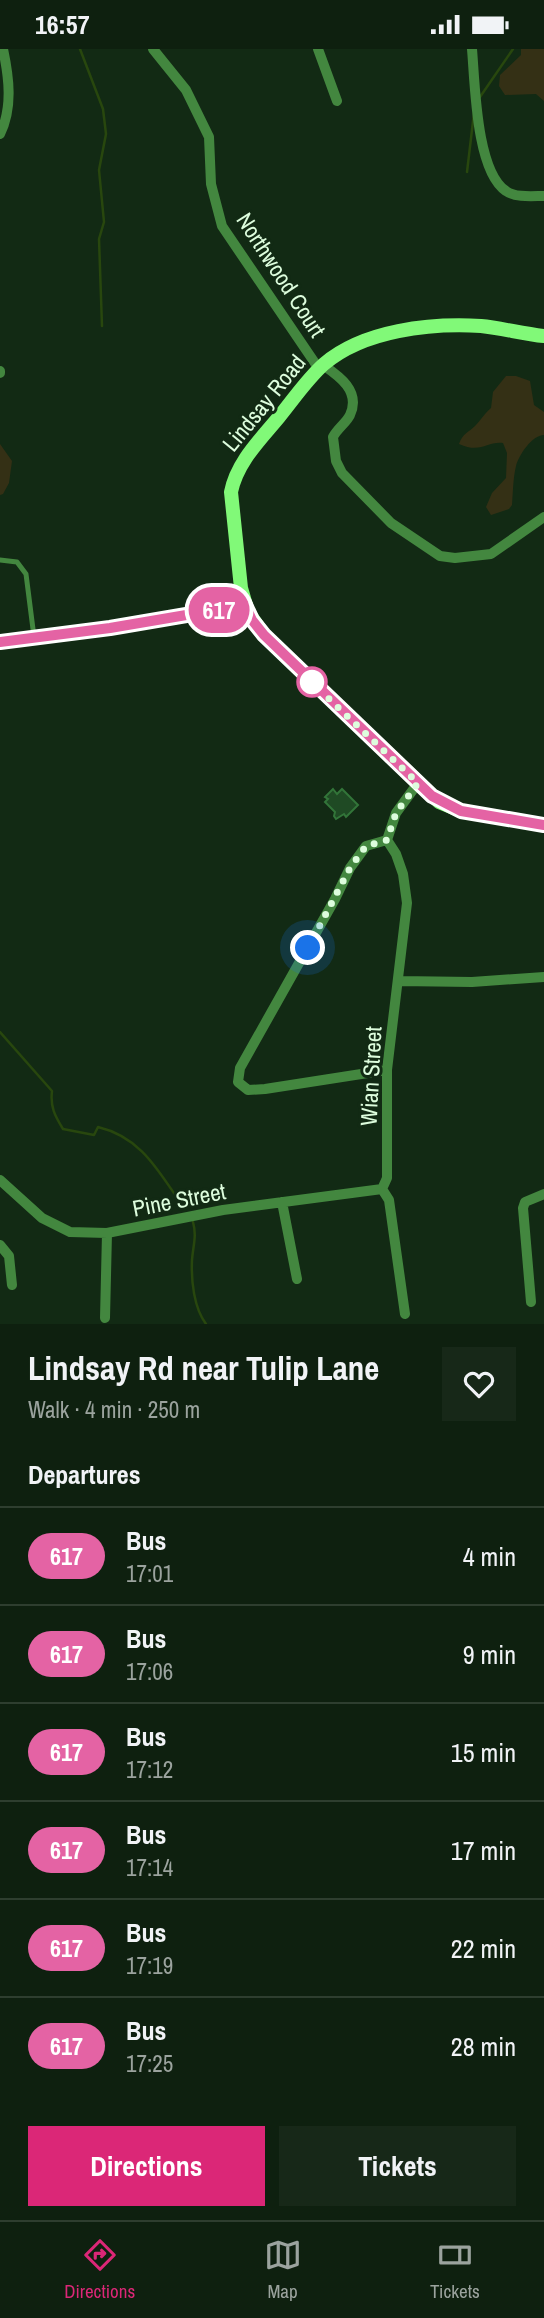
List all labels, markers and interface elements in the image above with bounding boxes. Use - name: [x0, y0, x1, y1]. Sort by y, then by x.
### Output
- text: 16:57: [35, 7, 90, 42]
- street label: Northwood Court: [230, 207, 333, 343]
- street label: Lindsay Road: [215, 348, 312, 458]
- line badge: 617: [179, 587, 259, 633]
- text: 617: [203, 594, 235, 626]
- unlabelled marker: [297, 667, 327, 697]
- your location: [290, 930, 325, 965]
- street label: Wian Street: [352, 1025, 389, 1127]
- street label: Pine Street: [130, 1175, 228, 1224]
- text: Lindsay Rd near Tulip Lane: [28, 1346, 379, 1390]
- button: heart: [442, 1347, 516, 1421]
- text: Walk · 4 min · 250 m: [28, 1394, 200, 1425]
- text: Departures: [28, 1457, 141, 1492]
- text: Bus: [126, 1523, 166, 1558]
- text: 4 min: [463, 1539, 516, 1574]
- text: 617: [50, 1540, 83, 1572]
- text: 17:01: [126, 1558, 173, 1589]
- text: Bus: [126, 1621, 166, 1656]
- text: 9 min: [463, 1637, 516, 1672]
- text: 617: [50, 1638, 83, 1670]
- text: 17:06: [126, 1656, 173, 1687]
- text: Bus: [126, 1719, 166, 1754]
- text: 15 min: [451, 1735, 516, 1770]
- text: 617: [50, 1736, 83, 1768]
- text: 17:12: [126, 1754, 173, 1785]
- text: Bus: [126, 1817, 166, 1852]
- text: 17 min: [451, 1833, 516, 1868]
- text: 617: [50, 1834, 83, 1866]
- text: 17:14: [126, 1852, 173, 1883]
- text: Bus: [126, 1915, 166, 1950]
- text: 22 min: [451, 1931, 516, 1966]
- text: 617: [50, 1932, 83, 1964]
- text: 17:19: [126, 1950, 173, 1981]
- text: Bus: [126, 2013, 166, 2048]
- text: 28 min: [451, 2029, 516, 2064]
- text: 617: [50, 2030, 83, 2062]
- text: 17:25: [126, 2048, 173, 2079]
- button: Directions: [28, 2126, 265, 2206]
- button: Tickets: [279, 2126, 516, 2206]
- tab: Directions: [64, 2236, 135, 2304]
- tab: Map: [264, 2236, 302, 2304]
- tab: Tickets: [430, 2236, 480, 2304]

